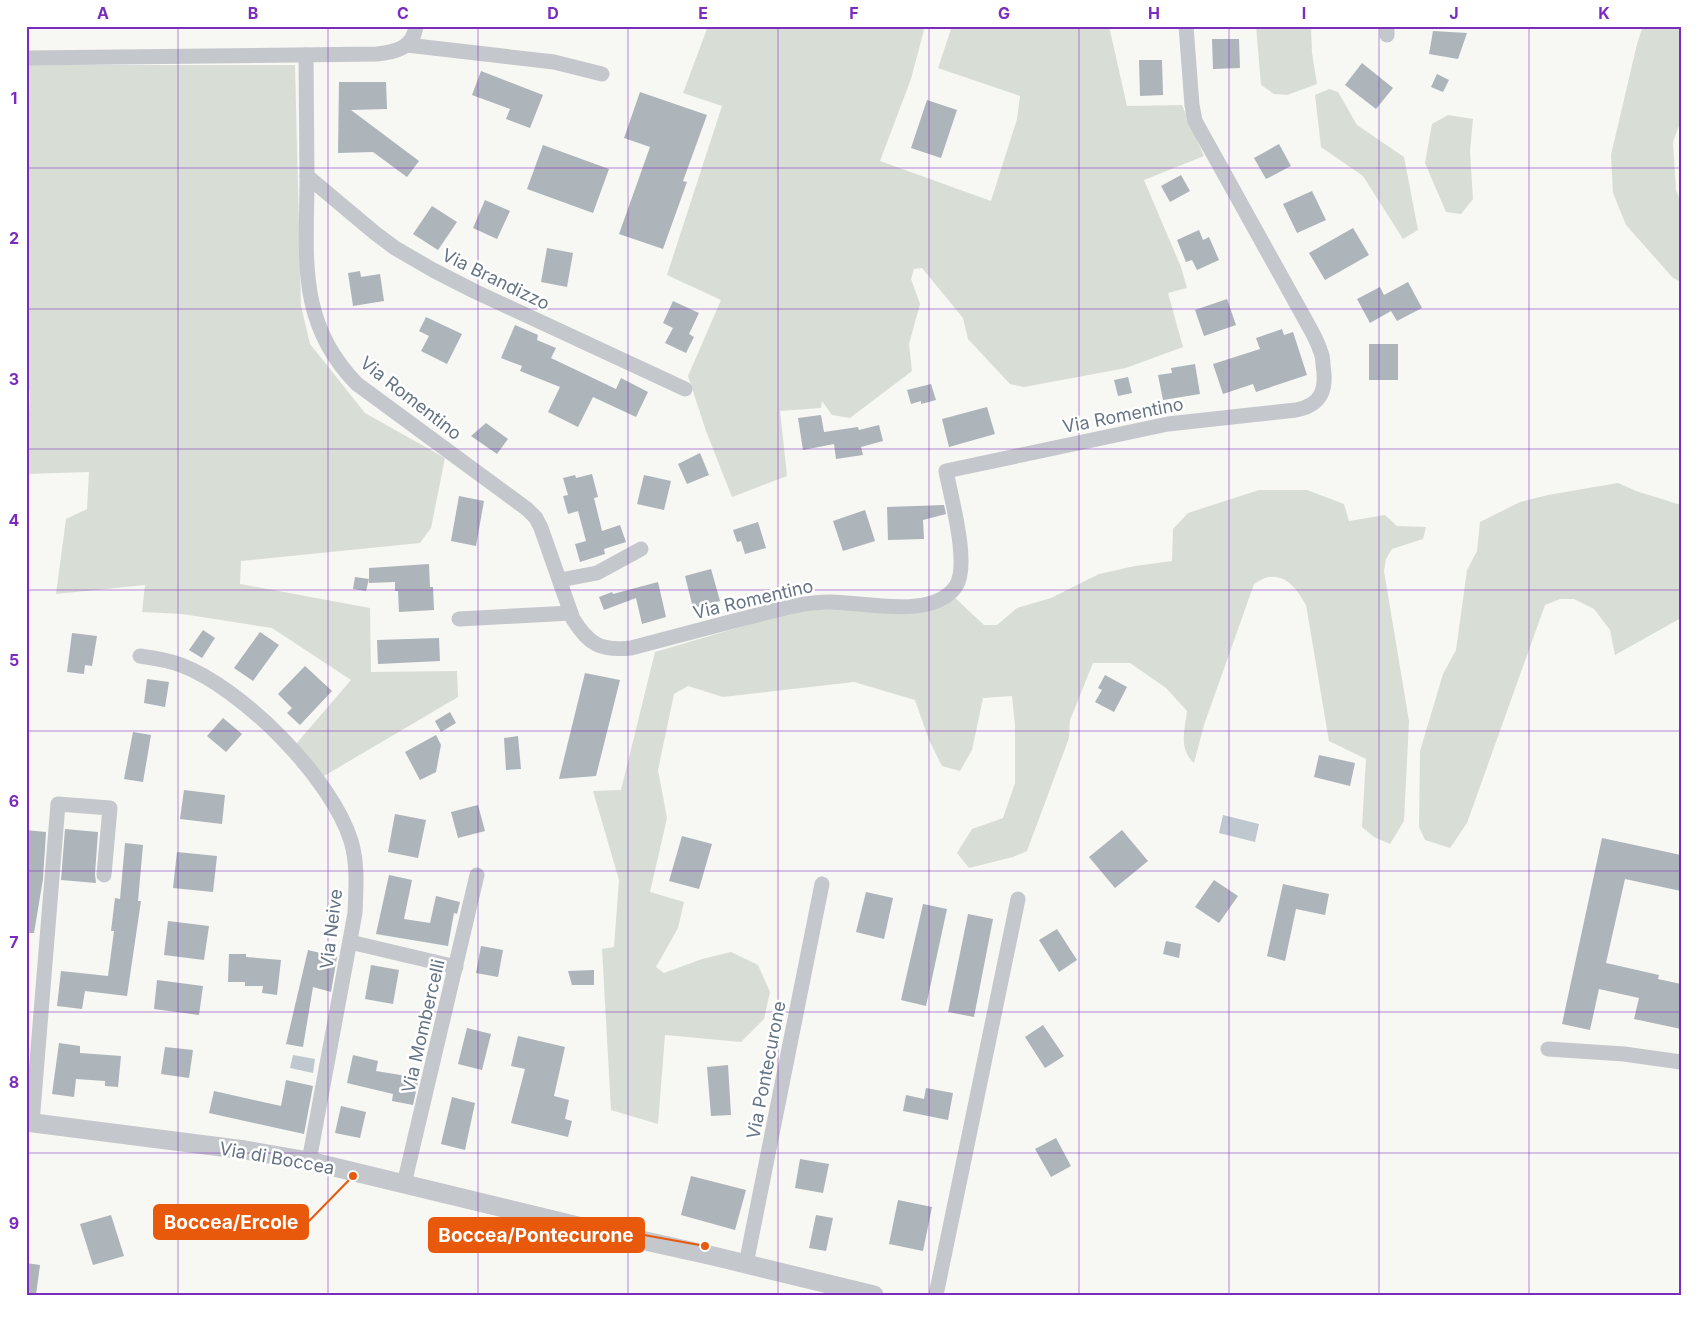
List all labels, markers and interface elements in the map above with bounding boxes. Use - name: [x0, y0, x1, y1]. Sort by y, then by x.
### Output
- text: A: [97, 3, 109, 23]
- text: B: [248, 3, 258, 23]
- text: C: [397, 3, 409, 23]
- text: D: [547, 3, 559, 23]
- text: E: [698, 3, 708, 23]
- text: F: [849, 3, 859, 23]
- text: G: [998, 3, 1010, 23]
- text: H: [1148, 3, 1160, 23]
- text: I: [1302, 3, 1306, 23]
- text: J: [1449, 3, 1459, 23]
- text: K: [1598, 3, 1610, 23]
- text: 1: [11, 88, 17, 108]
- text: 2: [9, 228, 19, 248]
- street label: Via Brandizzo: [439, 244, 553, 314]
- street label: Via Romentino: [356, 352, 466, 444]
- text: 3: [9, 369, 19, 389]
- street label: Via Romentino: [1061, 393, 1185, 437]
- text: 4: [9, 510, 20, 530]
- street label: Via Romentino: [691, 575, 815, 623]
- text: 5: [9, 650, 19, 670]
- text: 6: [9, 791, 19, 811]
- street label: Via Neive: [316, 888, 346, 970]
- text: 7: [9, 932, 19, 952]
- street label: Via Mombercelli: [397, 957, 449, 1095]
- street label: Via Pontecurone: [742, 999, 790, 1141]
- text: 8: [9, 1072, 19, 1092]
- street label: Via di Boccea: [218, 1138, 336, 1178]
- callout: Boccea/Ercole: [154, 1205, 308, 1239]
- text: Boccea/Ercole: [164, 1211, 298, 1234]
- text: 9: [9, 1213, 19, 1233]
- callout: Boccea/Pontecurone: [429, 1218, 644, 1252]
- text: Boccea/Pontecurone: [438, 1224, 634, 1247]

